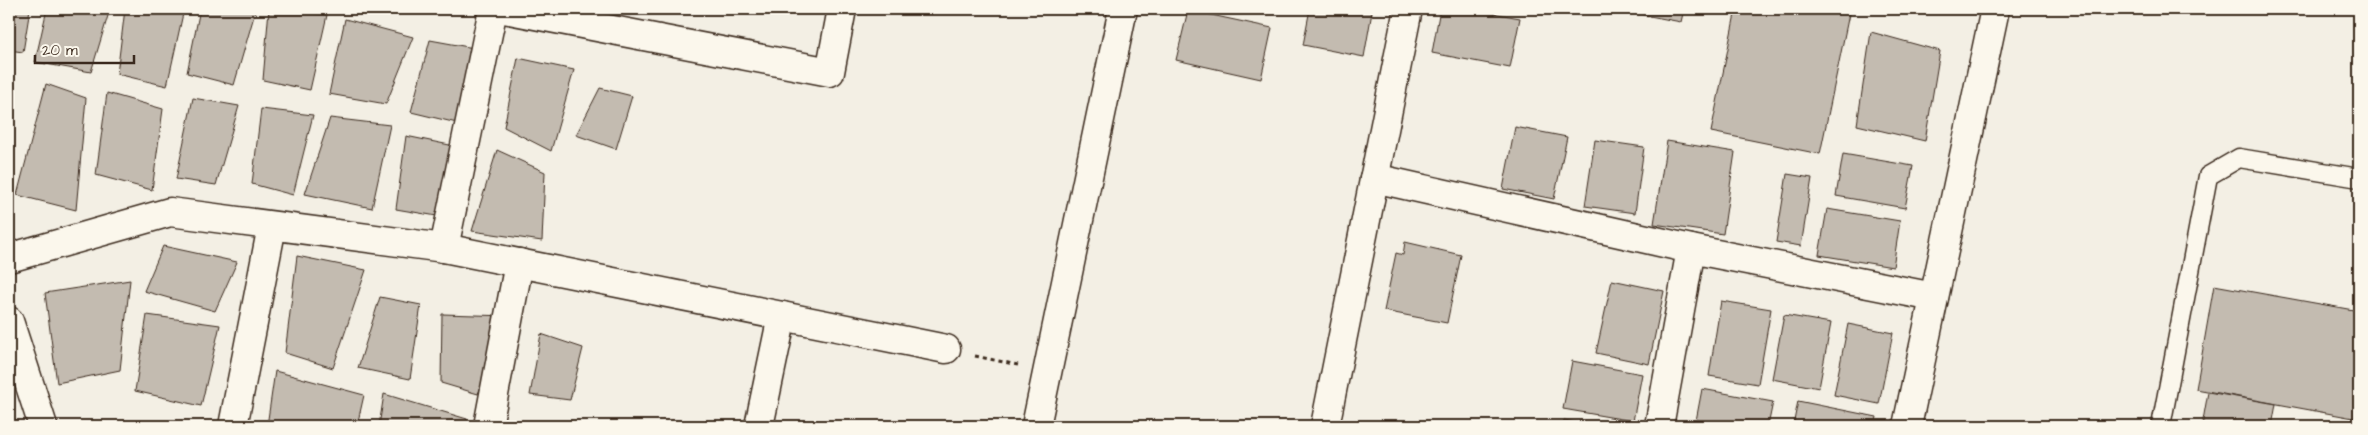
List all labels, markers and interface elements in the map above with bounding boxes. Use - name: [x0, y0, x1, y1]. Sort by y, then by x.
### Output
- scale bar: [35, 32, 134, 64]
- text: 20 m: [42, 40, 78, 61]

